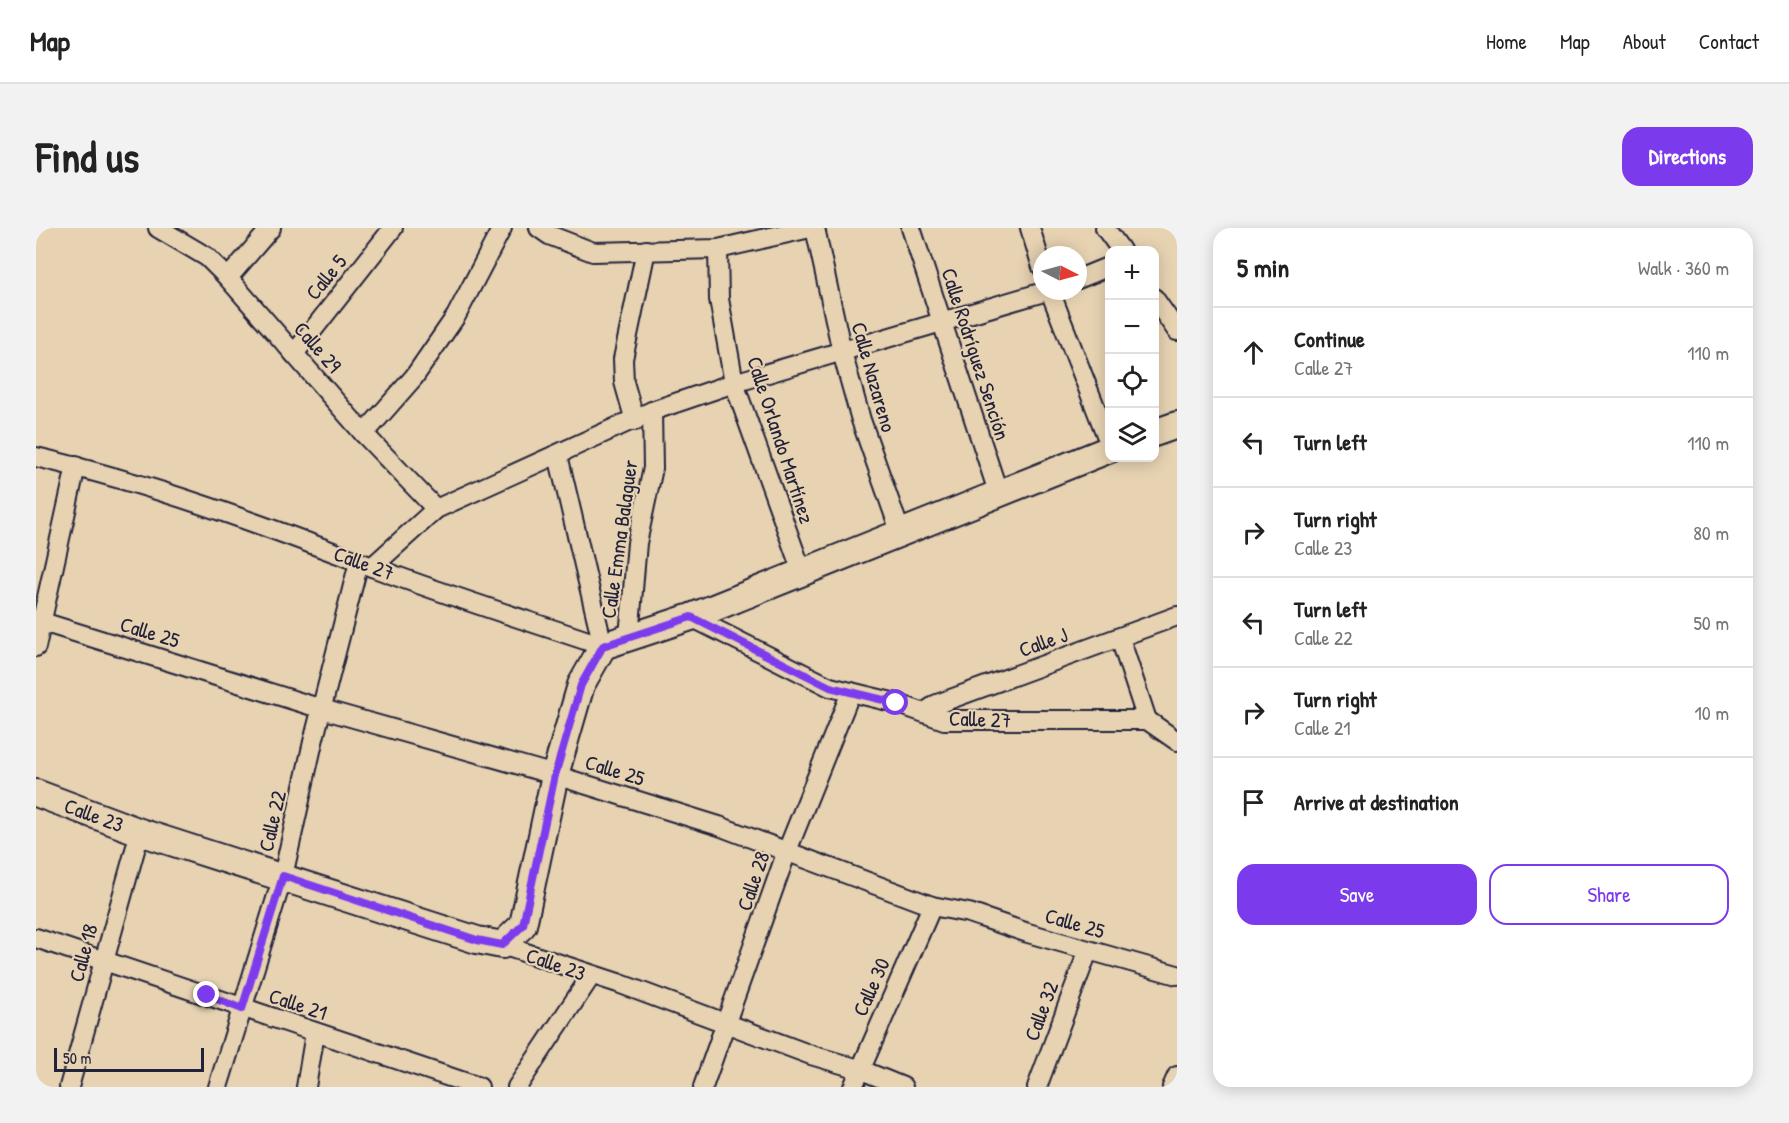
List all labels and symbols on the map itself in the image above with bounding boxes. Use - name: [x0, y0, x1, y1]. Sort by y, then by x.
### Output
- north arrow: [1033, 246, 1087, 300]
- street label: Calle 5: [299, 248, 353, 306]
- street label: Calle Rodríguez Sención: [935, 264, 1017, 444]
- street label: Calle 29: [288, 315, 349, 379]
- street label: Calle Nazareno: [844, 319, 904, 435]
- street label: Calle Orlando Martínez: [740, 353, 822, 527]
- street label: Calle Emma Balaguer: [594, 458, 644, 620]
- street label: Calle 27: [330, 539, 398, 587]
- street label: Calle 25: [117, 609, 183, 655]
- street label: Calle J: [1015, 620, 1072, 664]
- route start: [882, 689, 908, 715]
- street label: Calle 27: [948, 703, 1012, 735]
- street label: Calle 25: [582, 747, 648, 793]
- street label: Calle 22: [251, 788, 293, 854]
- street label: Calle 23: [60, 791, 128, 839]
- street label: Calle 28: [729, 847, 777, 915]
- street label: Calle 25: [1042, 901, 1108, 945]
- street label: Calle 18: [61, 921, 105, 985]
- street label: Calle 23: [522, 940, 590, 988]
- street label: Calle 30: [845, 953, 897, 1021]
- street label: Calle 32: [1017, 977, 1065, 1045]
- route end: [193, 981, 219, 1007]
- street label: Calle 21: [265, 981, 331, 1027]
- scale bar: [54, 1045, 204, 1072]

